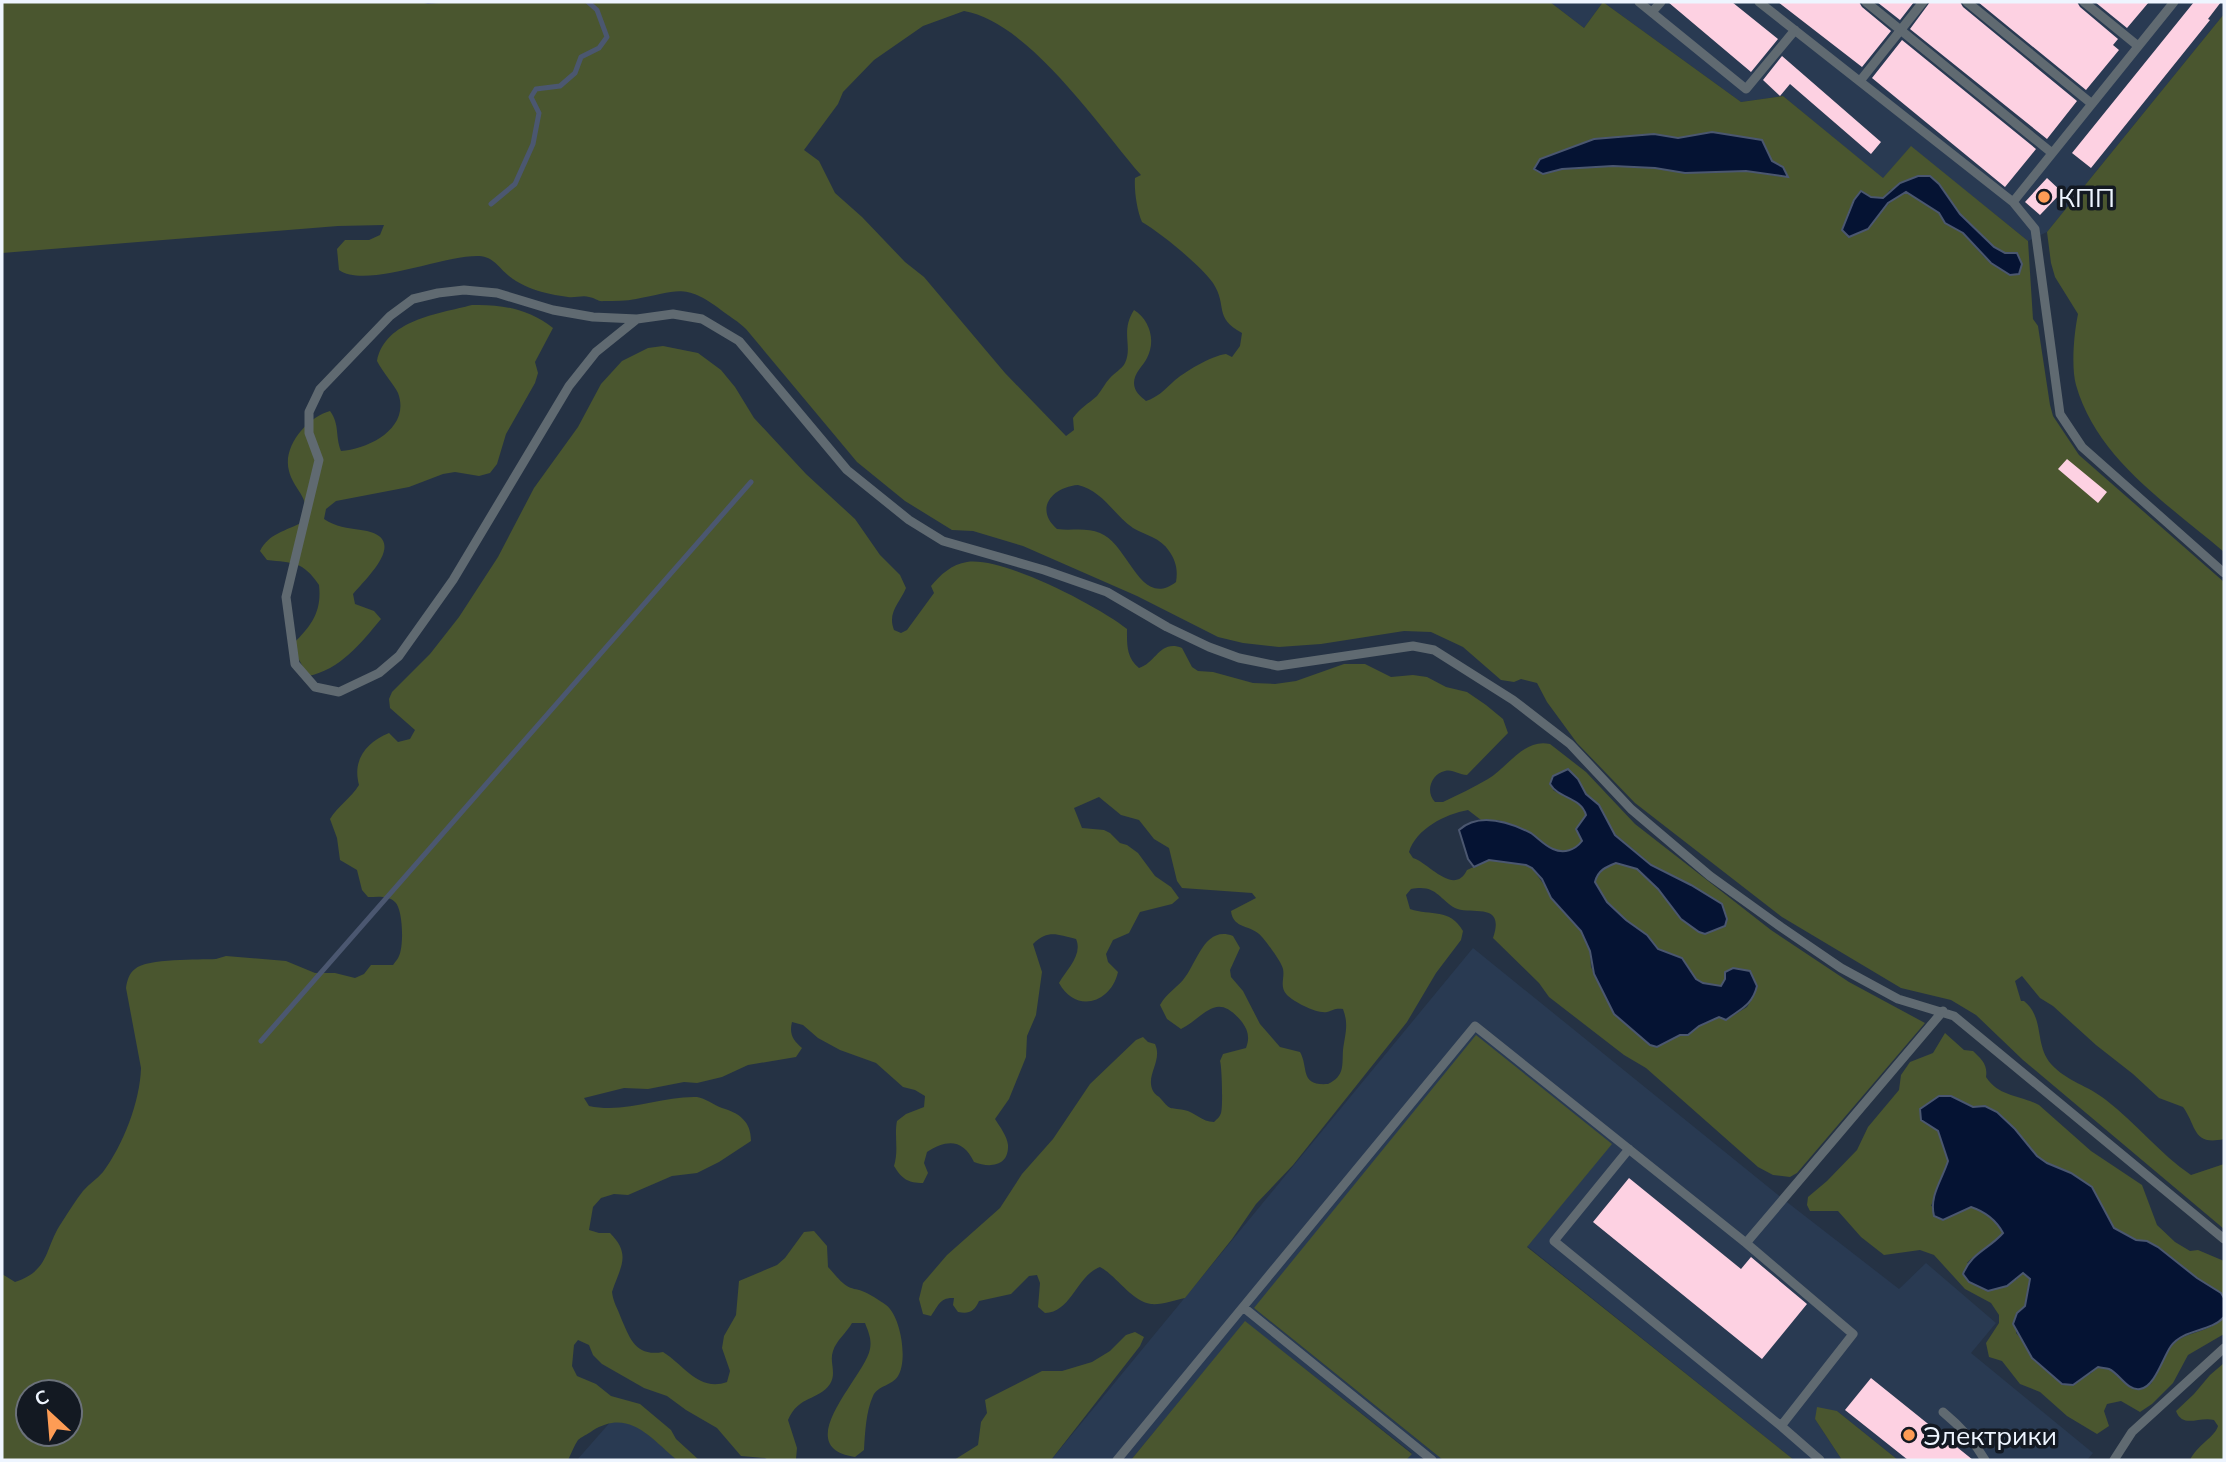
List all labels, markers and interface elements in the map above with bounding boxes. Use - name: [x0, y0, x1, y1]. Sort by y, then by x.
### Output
- place label: КПП: [2058, 181, 2115, 214]
- marker: КПП: [2036, 189, 2052, 205]
- north arrow: [14, 1378, 84, 1448]
- text: С: [30, 1384, 53, 1411]
- place label: Электрики: [1923, 1419, 2057, 1452]
- marker: Электрики: [1901, 1427, 1917, 1443]

